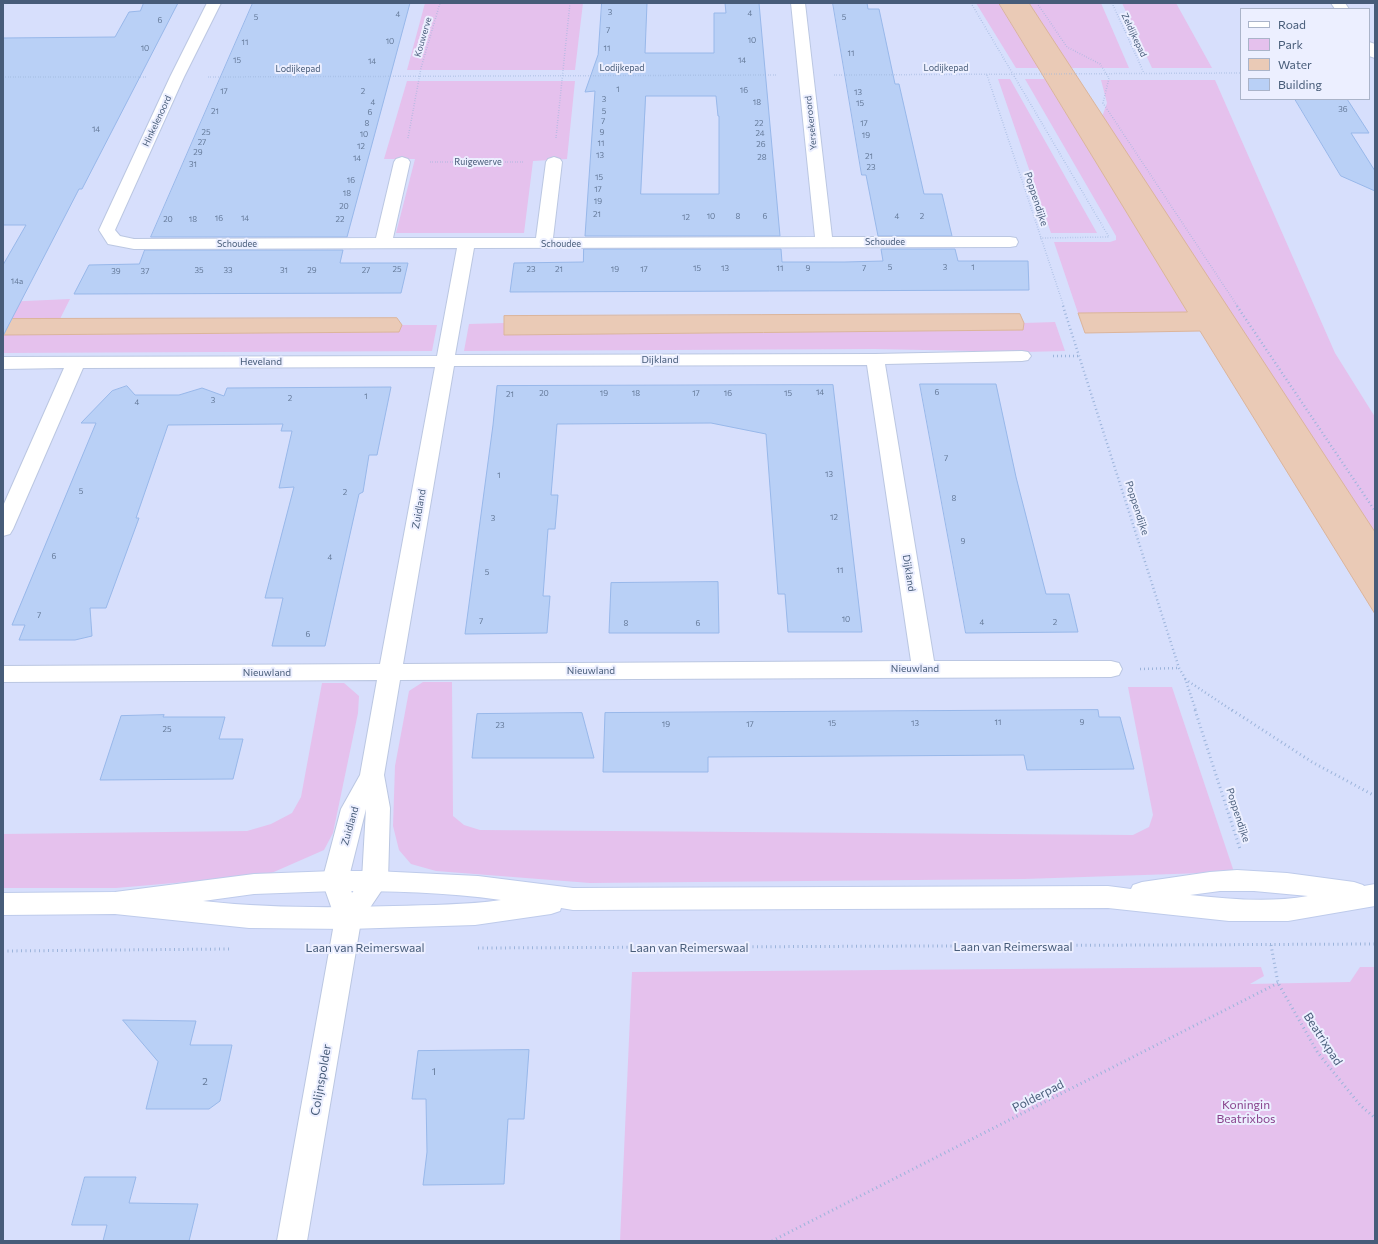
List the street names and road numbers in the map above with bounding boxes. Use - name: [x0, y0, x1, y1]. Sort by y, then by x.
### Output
- street label: Zeldijkepad: [1119, 11, 1149, 59]
- street label: Kouwerve: [412, 16, 434, 58]
- street label: Lodijkepad: [600, 63, 644, 73]
- street label: Lodijkepad: [924, 63, 968, 73]
- street label: Lodijkepad: [276, 64, 320, 74]
- street label: Hinkelenoord: [140, 94, 174, 148]
- street label: Yersekeroord: [803, 95, 819, 151]
- street label: Ruigewerve: [454, 157, 502, 167]
- street label: Poppendijke: [1022, 170, 1050, 228]
- street label: Schoudee: [865, 237, 905, 247]
- street label: Schoudee: [217, 239, 257, 249]
- street label: Schoudee: [541, 239, 581, 249]
- street label: Dijkland: [641, 354, 679, 366]
- street label: Heveland: [240, 356, 282, 368]
- street label: Poppendijke: [1123, 479, 1151, 537]
- street label: Zuidland: [410, 488, 428, 530]
- street label: Dijkland: [900, 554, 918, 592]
- street label: Nieuwland: [891, 663, 939, 675]
- street label: Nieuwland: [567, 665, 615, 677]
- street label: Nieuwland: [243, 667, 291, 679]
- street label: Poppendijke: [1224, 786, 1252, 844]
- street label: Zuidland: [339, 805, 361, 847]
- street label: Laan van Reimerswaal: [954, 940, 1072, 954]
- street label: Laan van Reimerswaal: [306, 941, 424, 955]
- street label: Laan van Reimerswaal: [630, 941, 748, 955]
- street label: Beatrixpad: [1301, 1010, 1345, 1068]
- street label: Colijnspolder: [308, 1043, 334, 1117]
- street label: Polderpad: [1010, 1077, 1066, 1115]

